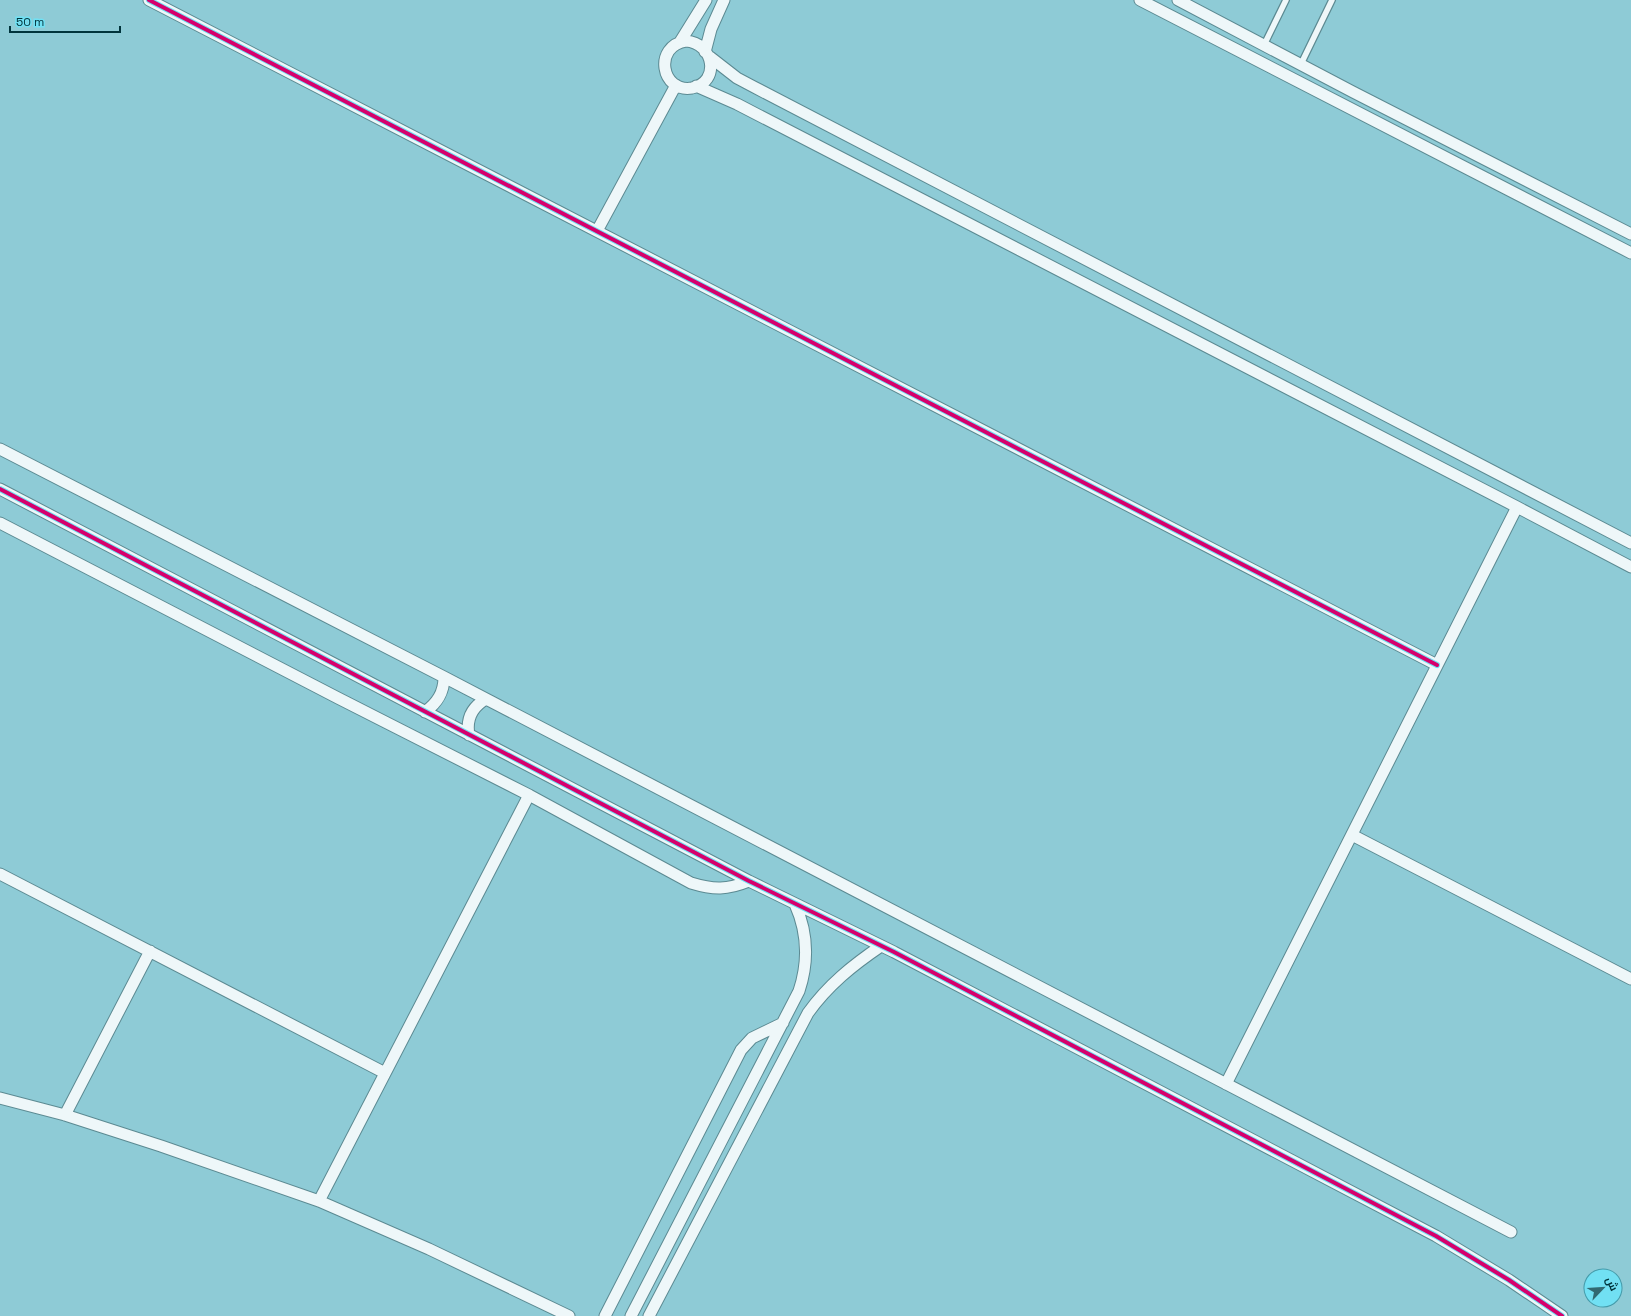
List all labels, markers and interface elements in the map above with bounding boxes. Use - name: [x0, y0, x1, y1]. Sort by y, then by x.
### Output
- scale bar: [10, 8, 120, 34]
- text: 50 m: [16, 14, 44, 30]
- north arrow: [1583, 1268, 1623, 1308]
- text: ش: [1603, 1274, 1621, 1293]

